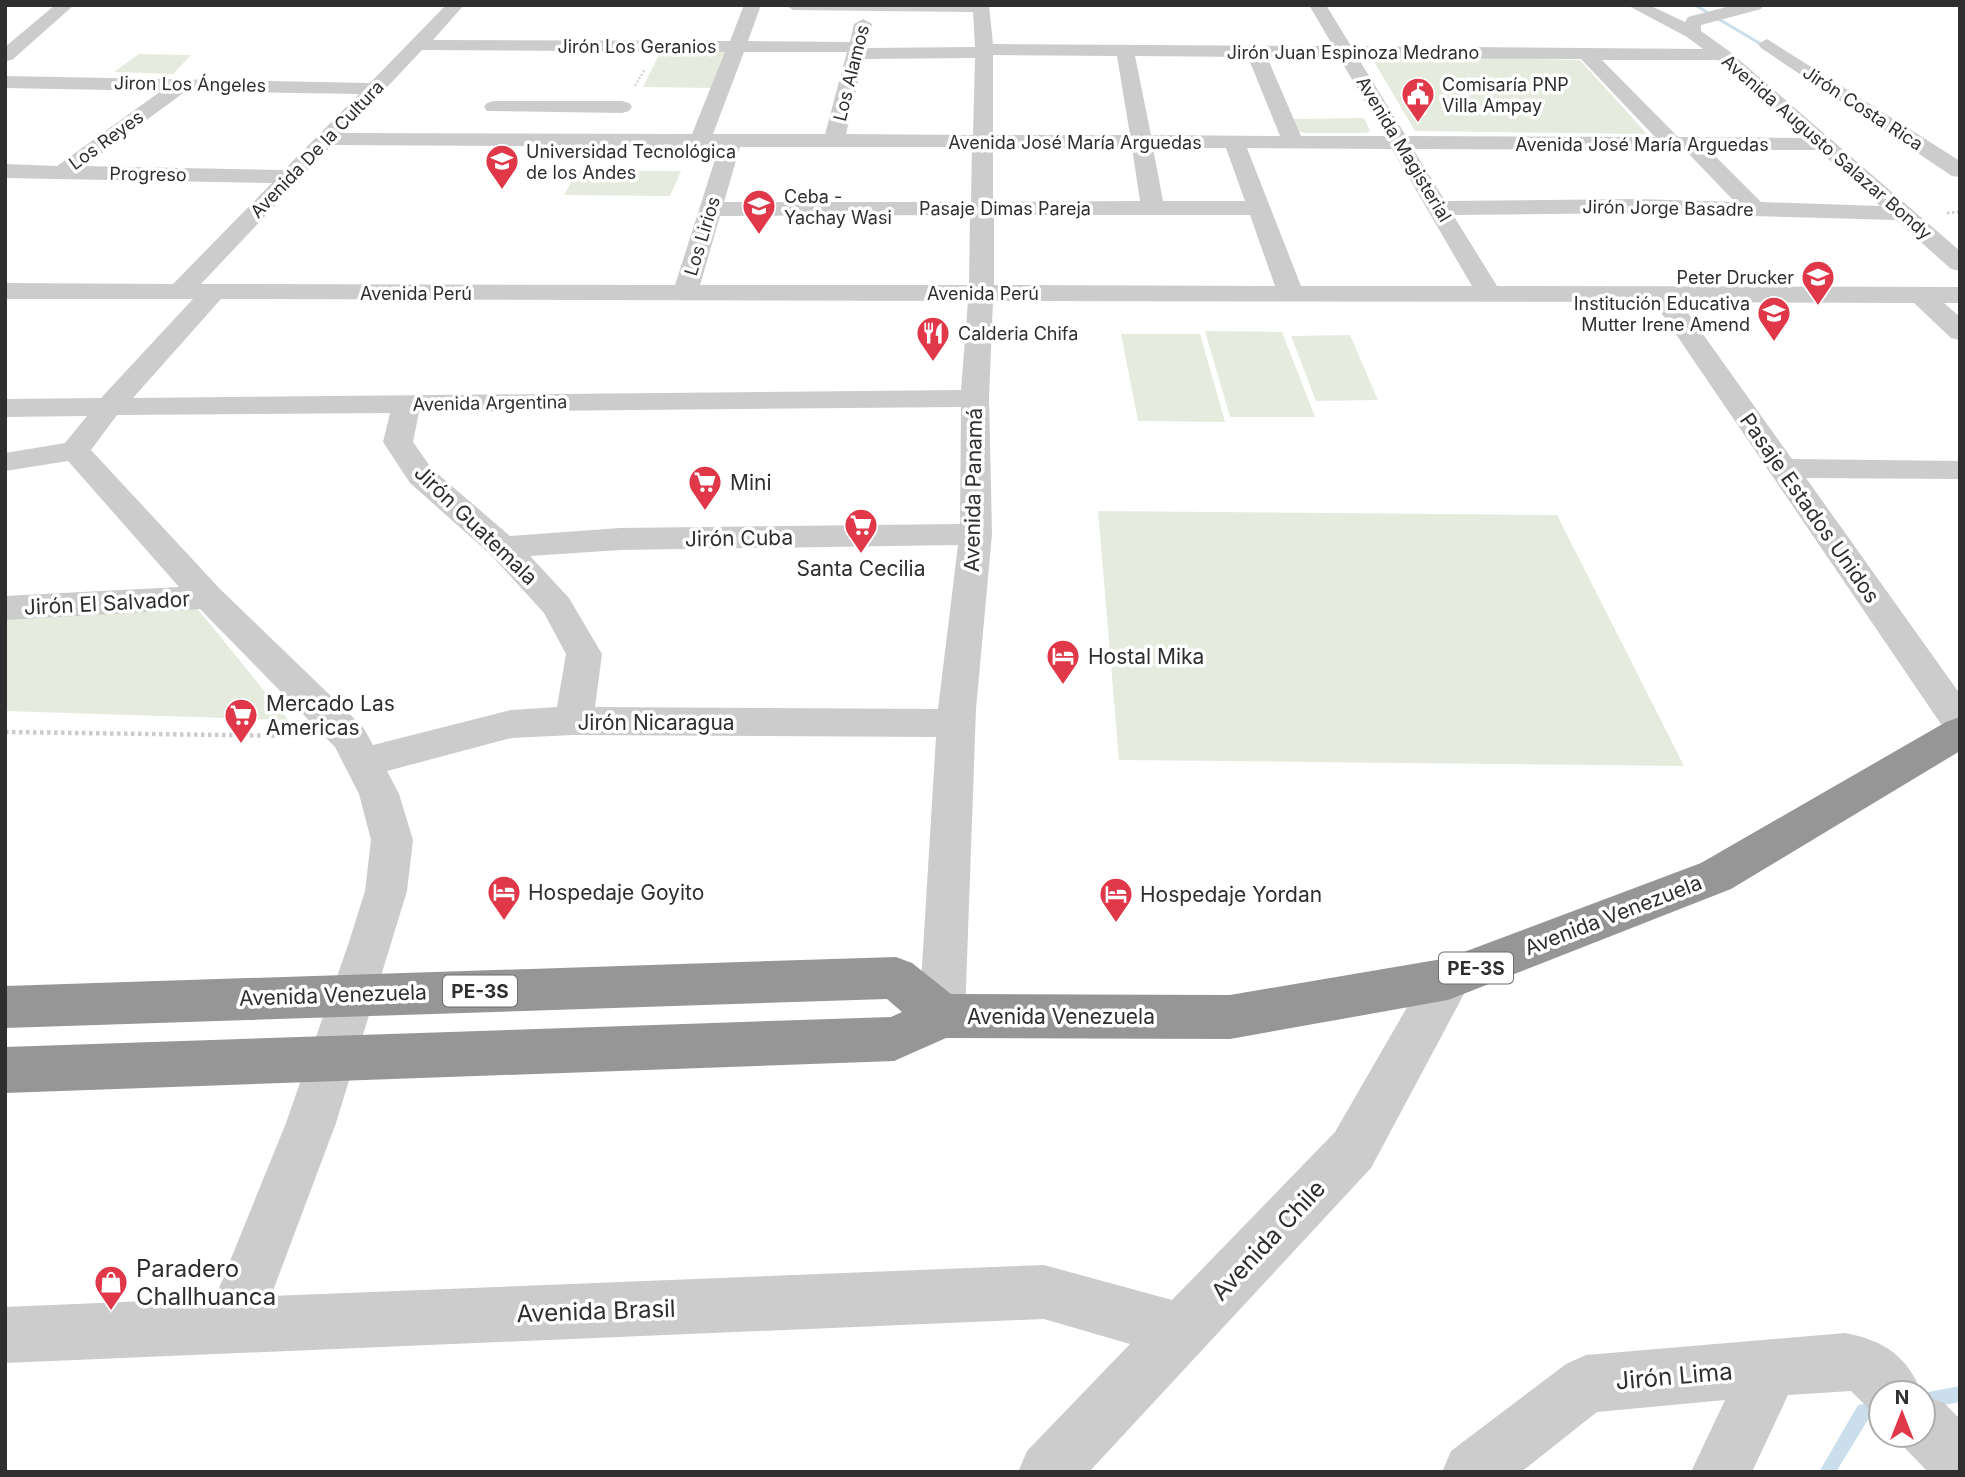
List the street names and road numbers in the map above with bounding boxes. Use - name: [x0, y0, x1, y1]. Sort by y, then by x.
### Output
- street label: Los Alamos: [829, 23, 873, 123]
- street label: Jirón Los Geranios: [557, 36, 717, 57]
- street label: Jirón Juan Espinoza Medrano: [1227, 42, 1479, 63]
- street label: Avenida Augusto Salazar Bondy: [1718, 50, 1936, 244]
- street label: Jirón Costa Rica: [1799, 61, 1927, 155]
- street label: Jiron Los Ángeles: [114, 71, 266, 96]
- street label: Avenida Magisterial: [1352, 72, 1456, 226]
- street label: Avenida De la Cultura: [246, 76, 388, 222]
- street label: Los Reyes: [65, 106, 147, 174]
- street label: Avenida José María Arguedas: [948, 132, 1202, 153]
- street label: Avenida José María Arguedas: [1515, 134, 1769, 155]
- street label: Progreso: [109, 163, 187, 185]
- street label: Los Lirios: [680, 194, 724, 278]
- street label: Jirón Jorge Basadre: [1582, 196, 1754, 220]
- street label: Pasaje Dimas Pareja: [919, 198, 1091, 219]
- street label: Avenida Perú: [360, 283, 472, 304]
- street label: Avenida Perú: [927, 283, 1039, 304]
- street label: Avenida Argentina: [412, 391, 568, 415]
- street label: Avenida Panamá: [959, 408, 987, 572]
- street label: Pasaje Estados Unidos: [1735, 408, 1885, 608]
- street label: Jirón Guatemala: [409, 460, 543, 590]
- street label: Jirón Cuba: [685, 525, 793, 551]
- street label: Jirón El Salvador: [23, 586, 191, 620]
- street label: Jirón Nicaragua: [577, 710, 735, 735]
- street label: Avenida Venezuela: [1521, 870, 1705, 960]
- road number: PE-3S: [1439, 952, 1513, 984]
- road number: PE-3S: [443, 976, 517, 1007]
- street label: Avenida Venezuela: [239, 979, 427, 1011]
- street label: Avenida Venezuela: [967, 1004, 1155, 1029]
- street label: Avenida Chile: [1205, 1174, 1331, 1306]
- street label: Avenida Brasil: [516, 1294, 676, 1328]
- street label: Jirón Lima: [1614, 1356, 1734, 1396]

